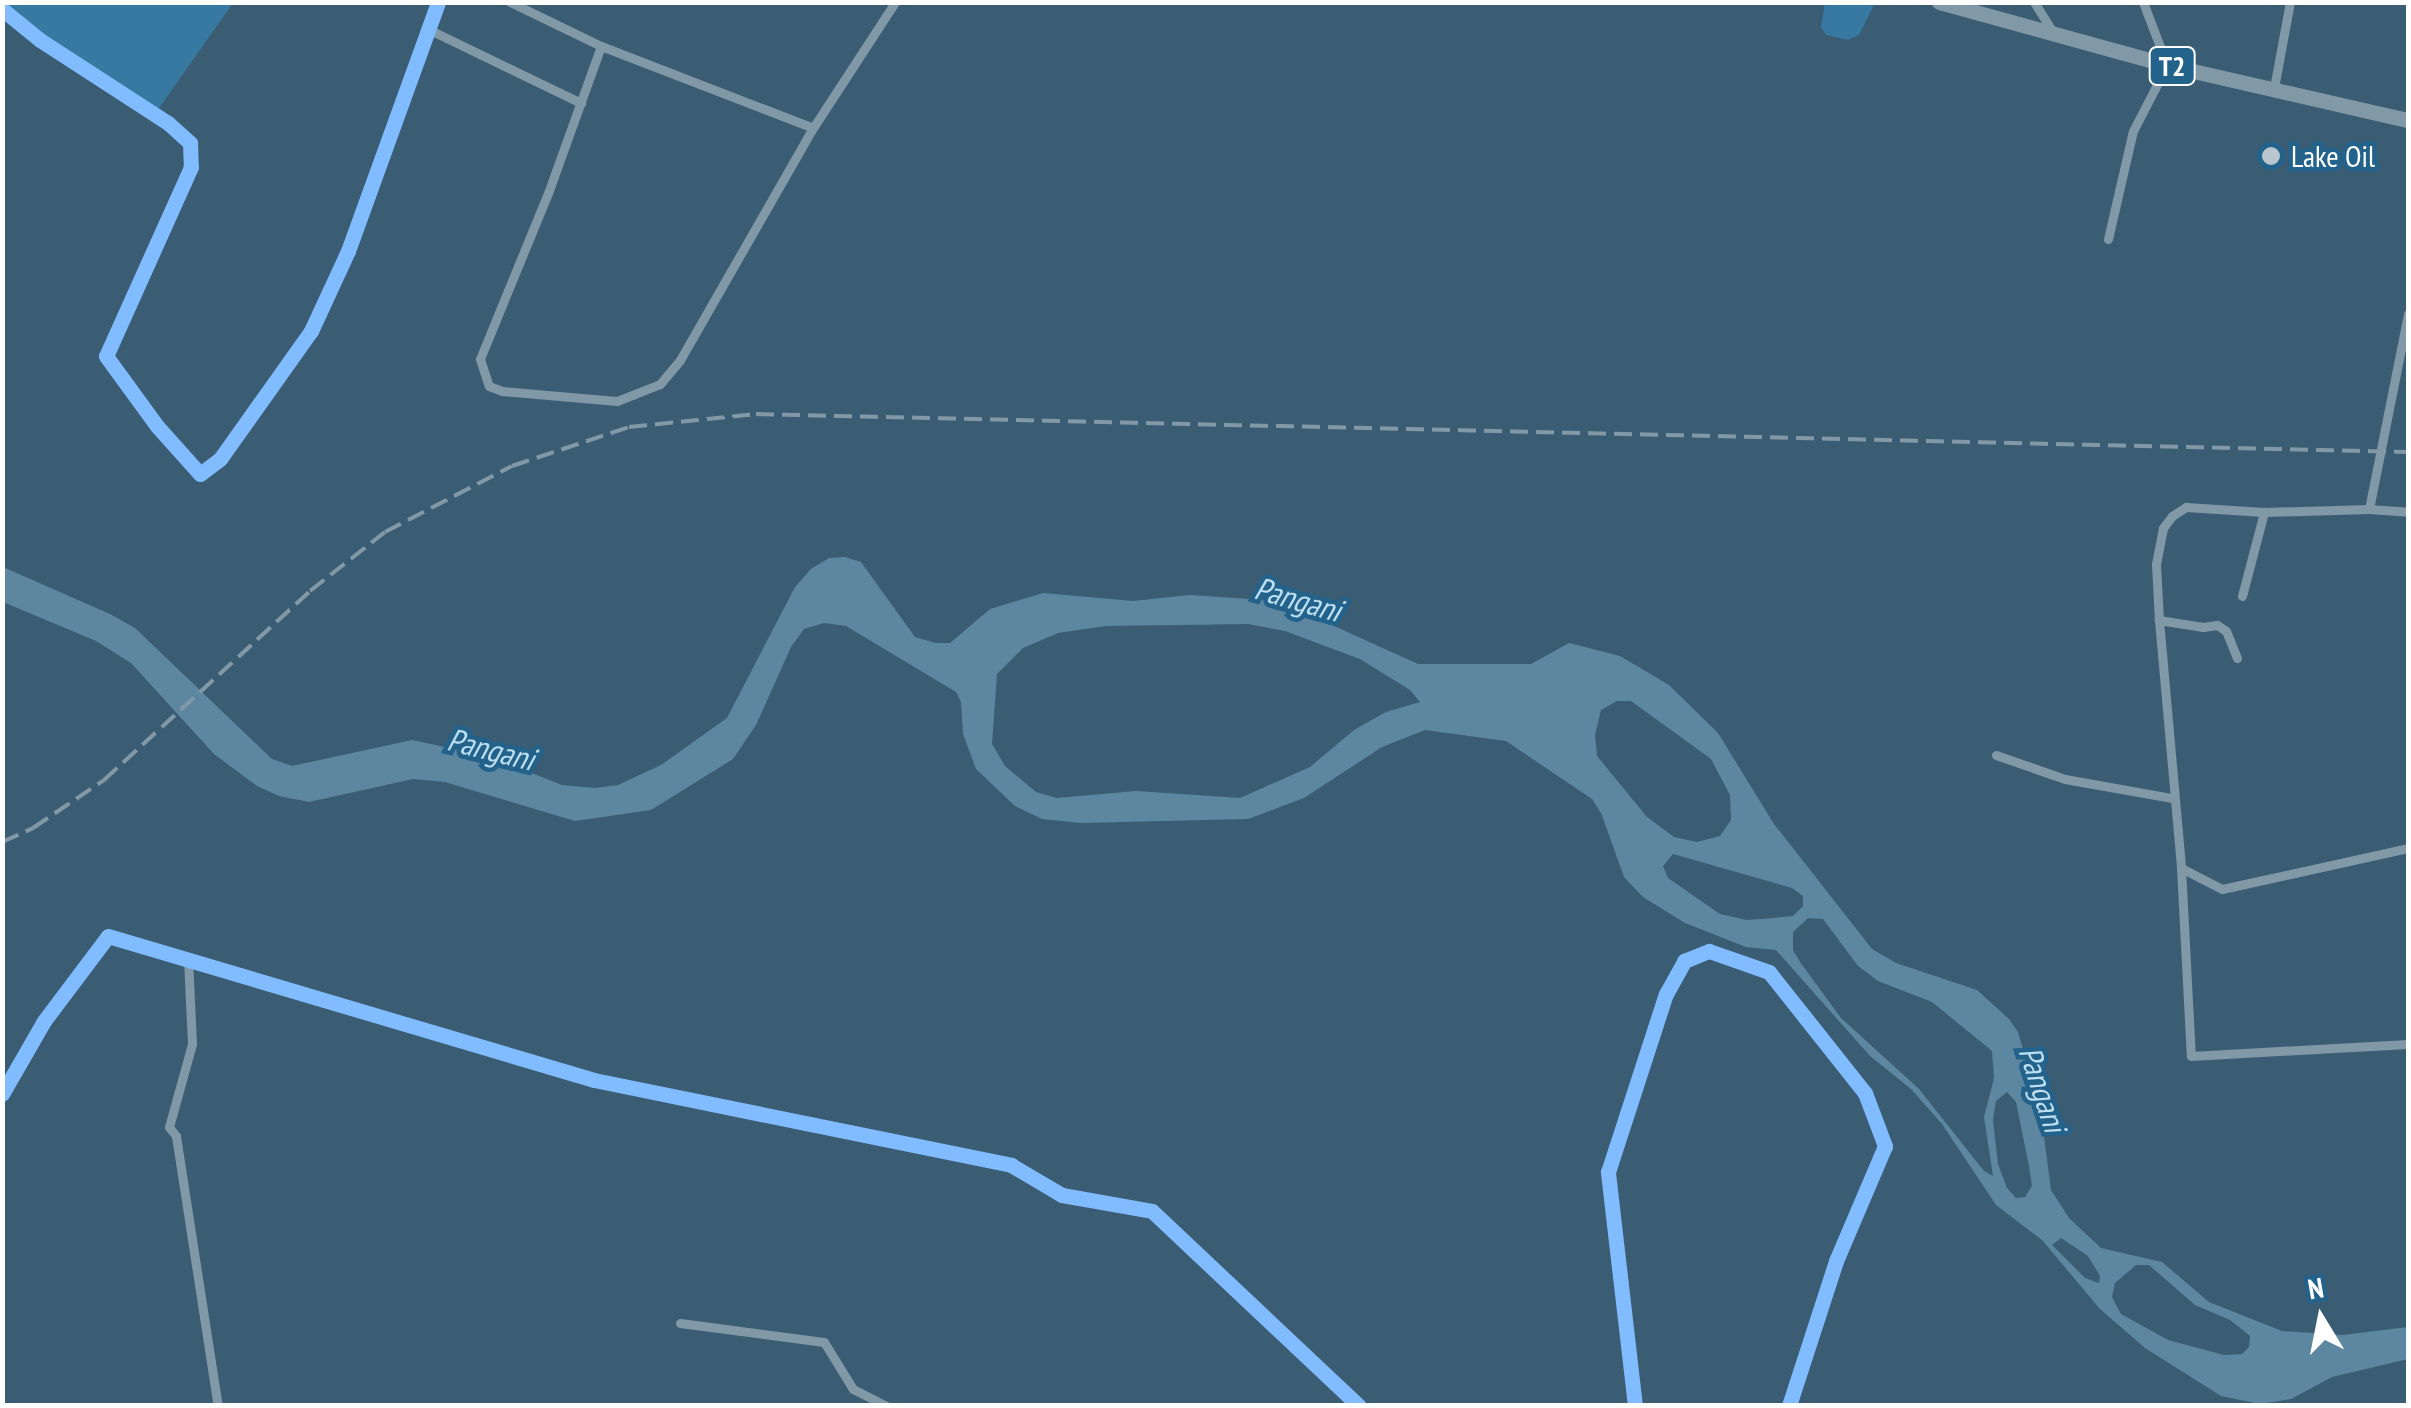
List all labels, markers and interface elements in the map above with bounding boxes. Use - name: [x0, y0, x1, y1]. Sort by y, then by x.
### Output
- road number: T2: [2147, 43, 2197, 89]
- place label: Lake Oil: [2291, 138, 2375, 174]
- marker: Lake Oil: [2260, 145, 2282, 167]
- water label: Pangani: [1250, 568, 1346, 630]
- water label: Pangani: [444, 720, 538, 778]
- water label: Pangani: [2011, 1041, 2075, 1137]
- north arrow: [2271, 1268, 2371, 1368]
- text: N: [2305, 1268, 2326, 1307]

